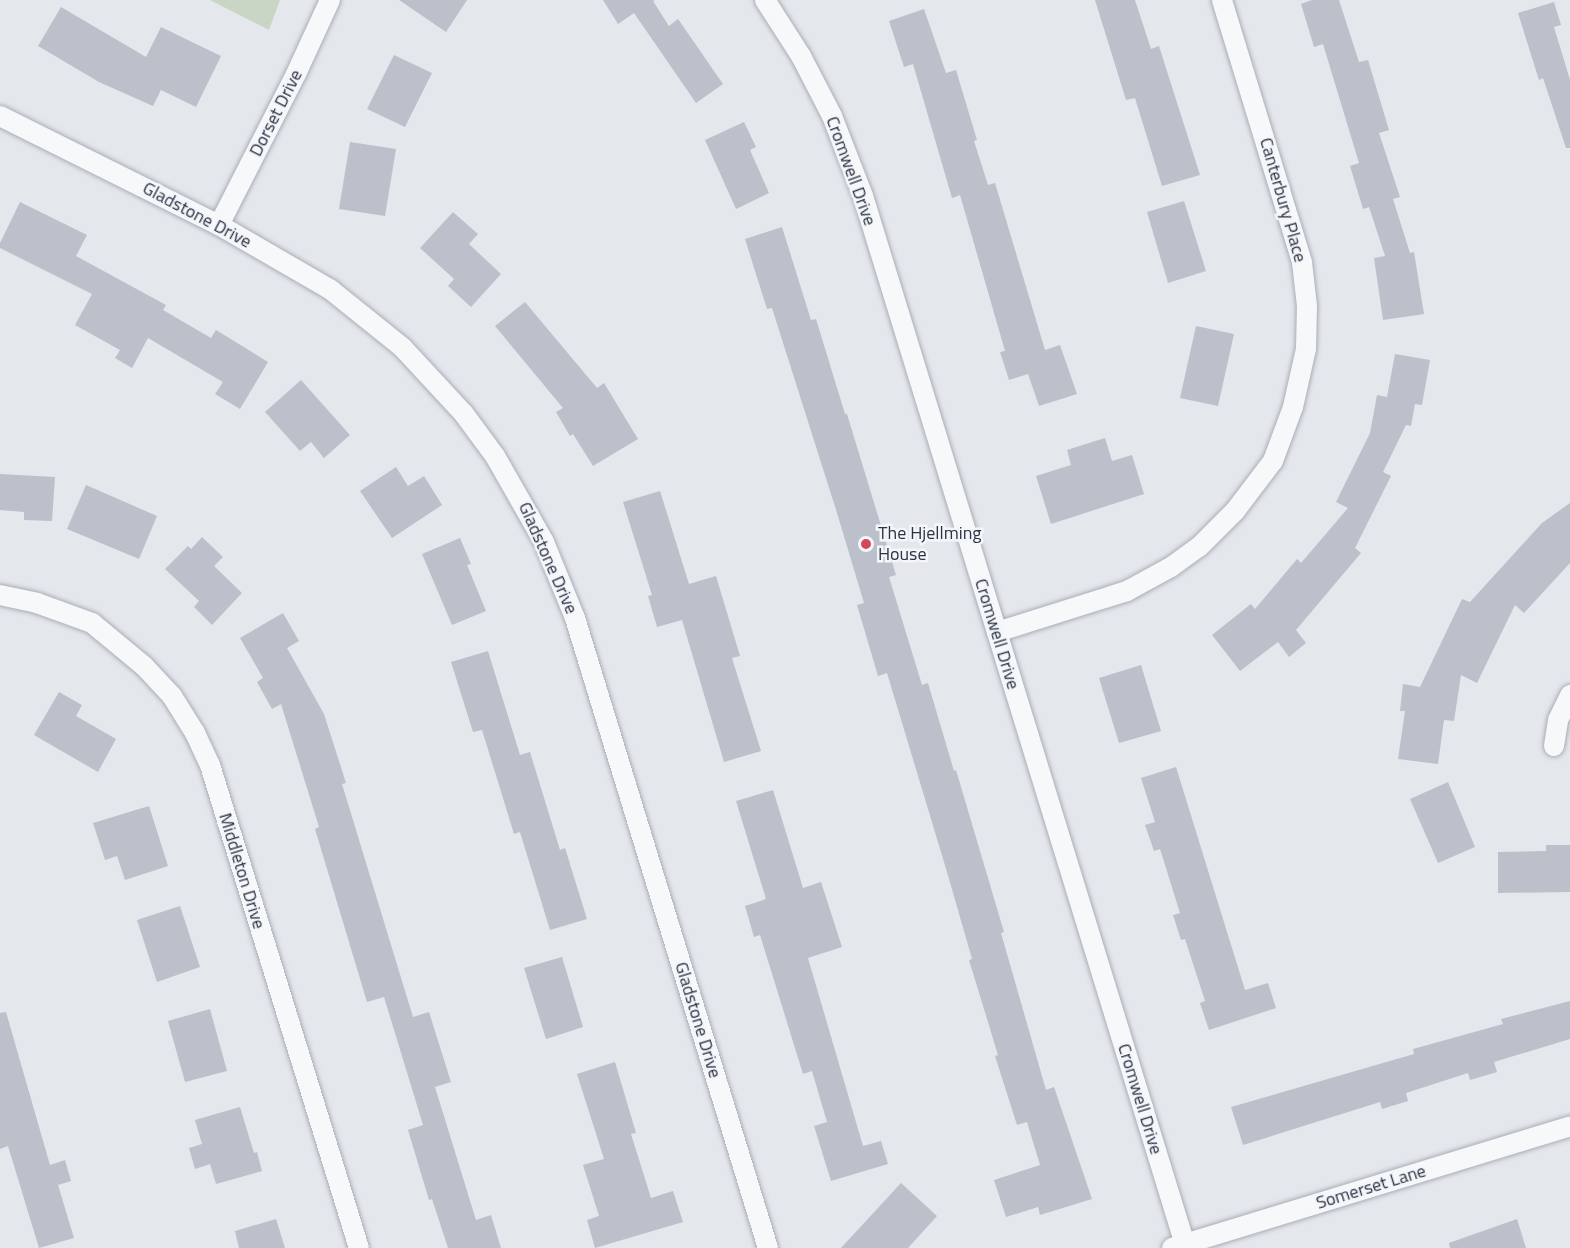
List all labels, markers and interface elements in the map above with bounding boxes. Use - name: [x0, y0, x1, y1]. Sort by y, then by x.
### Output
- street label: Dorset Drive: [245, 66, 307, 160]
- street label: Cromwell Drive: [821, 113, 881, 229]
- street label: Canterbury Place: [1255, 135, 1311, 265]
- street label: Gladstone Drive: [139, 177, 255, 253]
- street label: Gladstone Drive: [514, 499, 582, 617]
- place label: The Hjellming House: [878, 523, 982, 566]
- marker: The Hjellming House: [859, 537, 873, 551]
- street label: Cromwell Drive: [970, 576, 1024, 692]
- street label: Middleton Drive: [214, 810, 270, 932]
- street label: Gladstone Drive: [670, 959, 726, 1081]
- street label: Cromwell Drive: [1113, 1041, 1167, 1157]
- street label: Somerset Lane: [1313, 1160, 1429, 1214]

